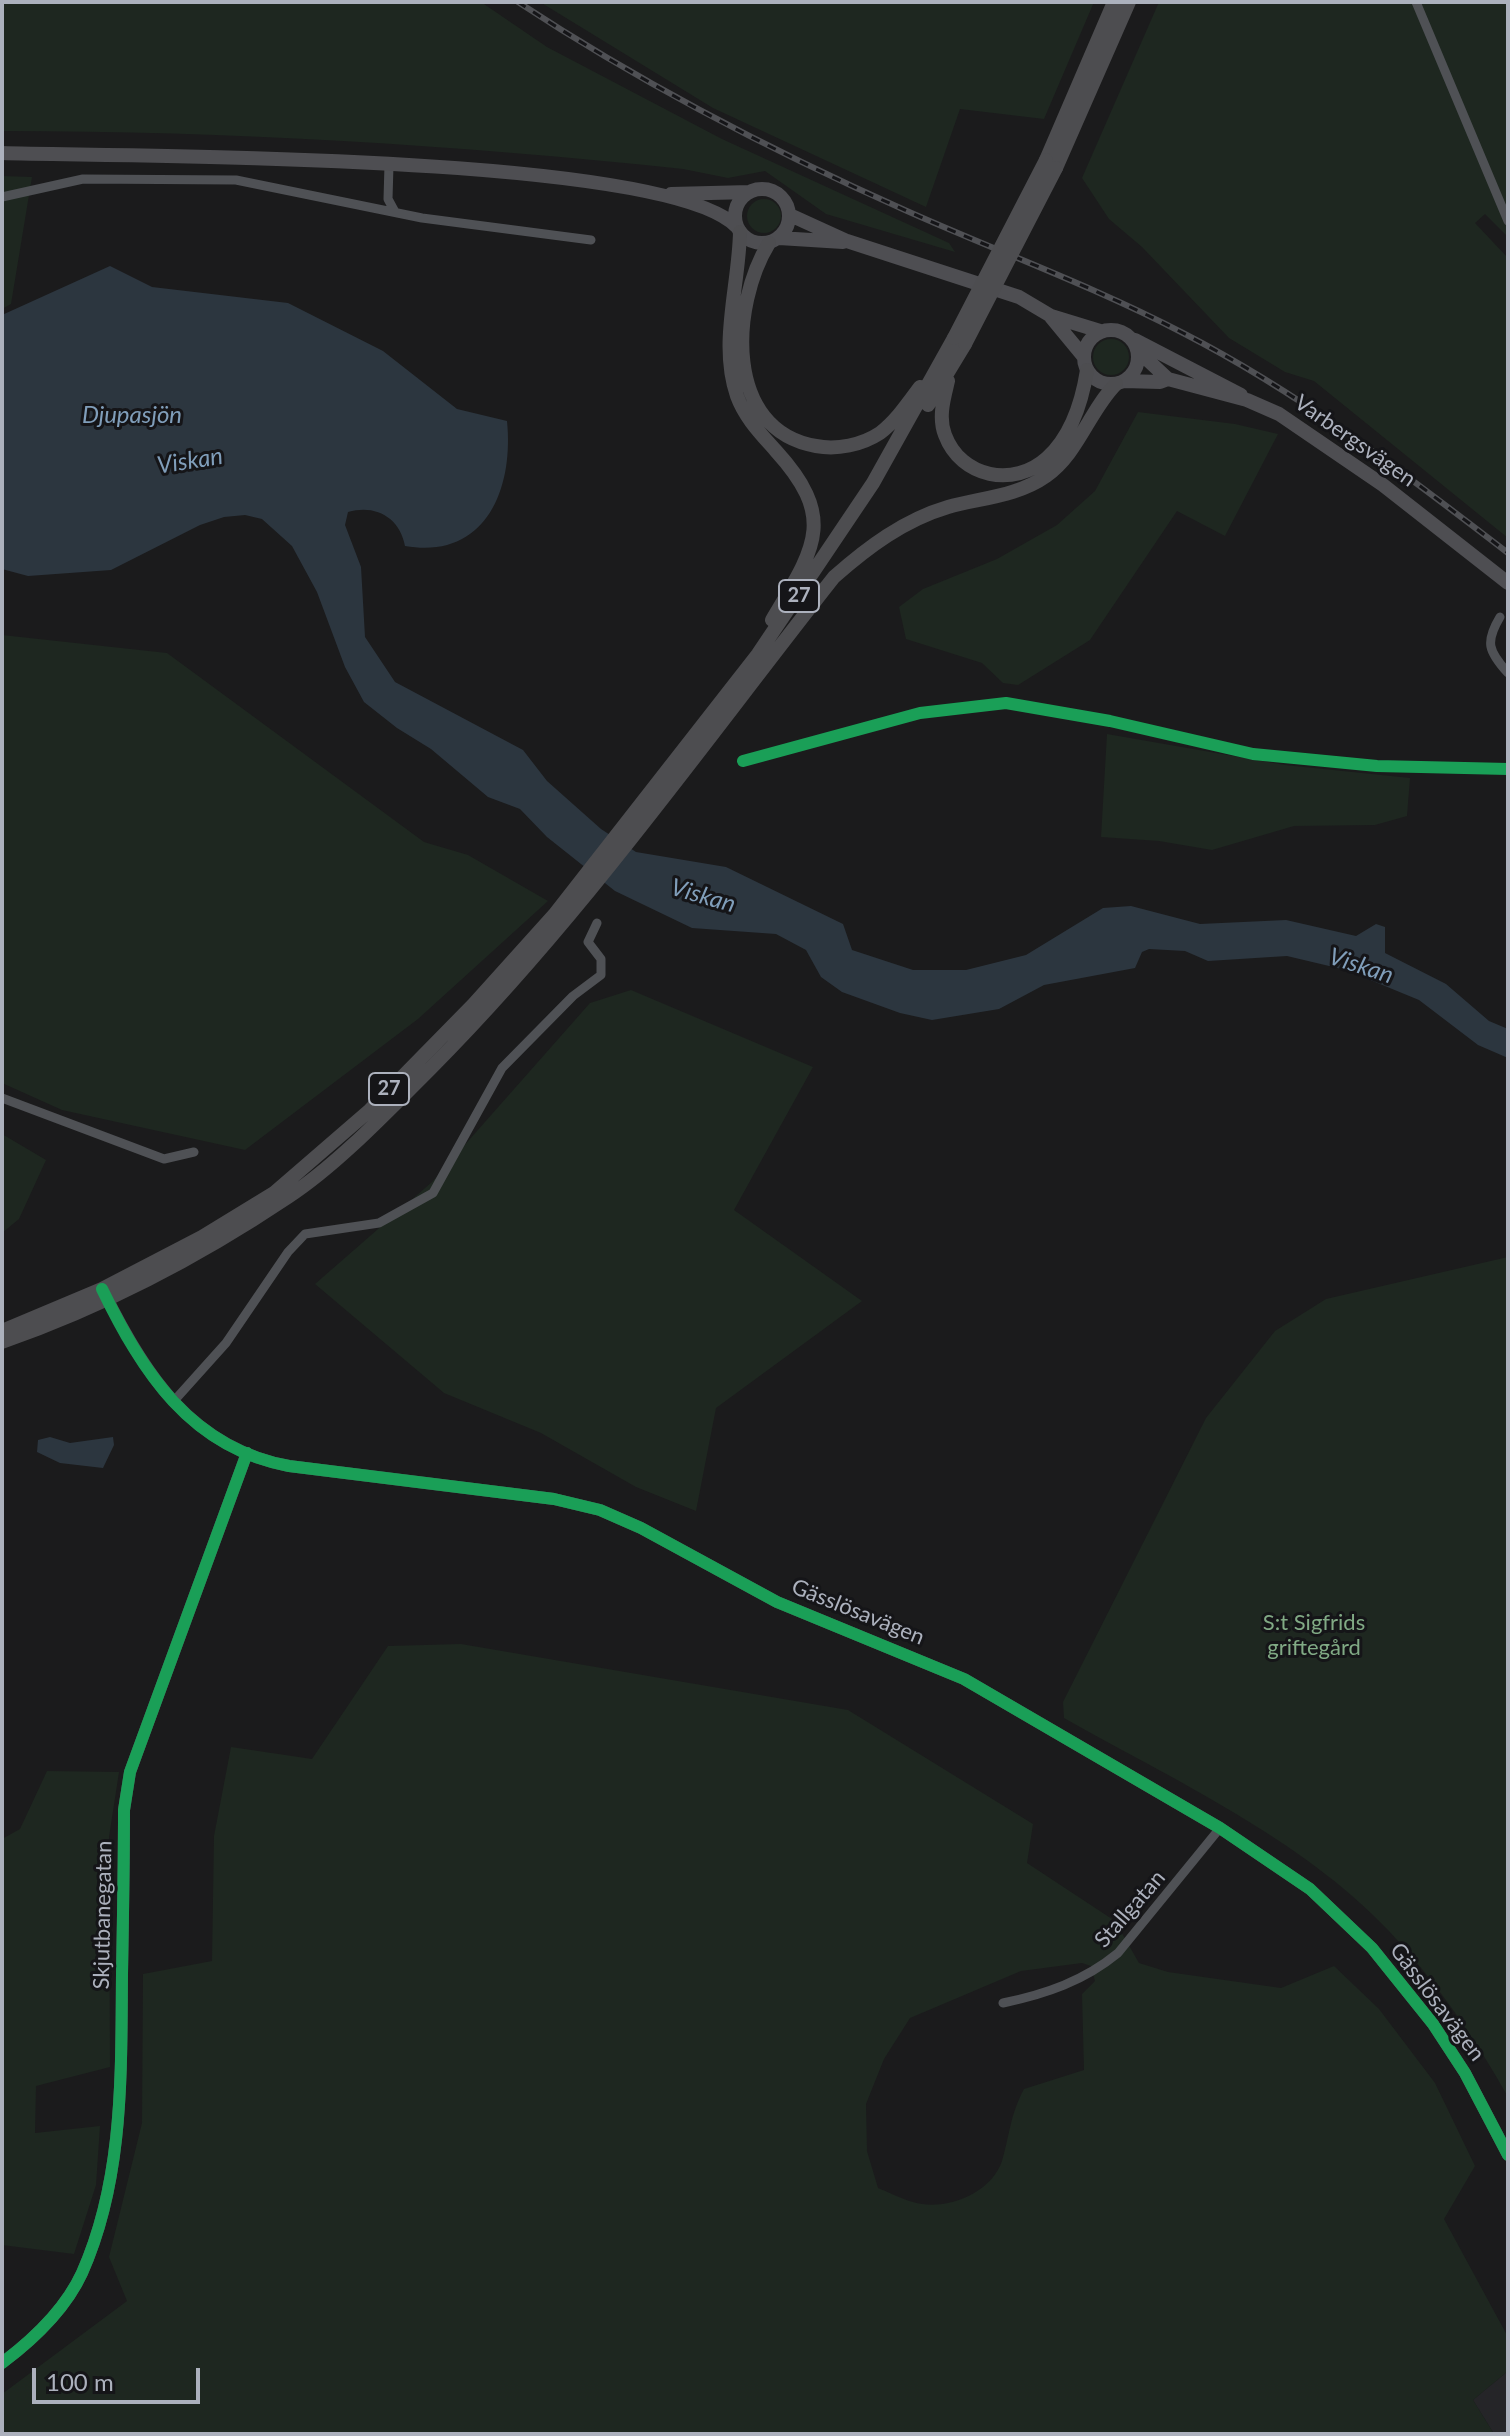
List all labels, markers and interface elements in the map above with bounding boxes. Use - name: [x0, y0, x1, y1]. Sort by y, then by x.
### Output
- street label: Varbergsvägen: [1289, 389, 1421, 493]
- water label: Djupasjön: [82, 401, 182, 429]
- water label: Viskan: [155, 442, 225, 480]
- road number: 27: [779, 580, 819, 612]
- water label: Viskan: [667, 873, 739, 919]
- water label: Viskan: [1325, 942, 1397, 990]
- road number: 27: [369, 1073, 409, 1105]
- street label: Gässlösavägen: [788, 1573, 928, 1651]
- park label: S:t Sigfrids griftegård: [1263, 1610, 1365, 1662]
- street label: Skjutbanegatan: [89, 1840, 117, 1990]
- street label: Stallgatan: [1089, 1865, 1171, 1953]
- street label: Gässlösavägen: [1384, 1938, 1490, 2066]
- scale bar: [36, 2352, 204, 2402]
- text: 100 m: [46, 2367, 114, 2396]

